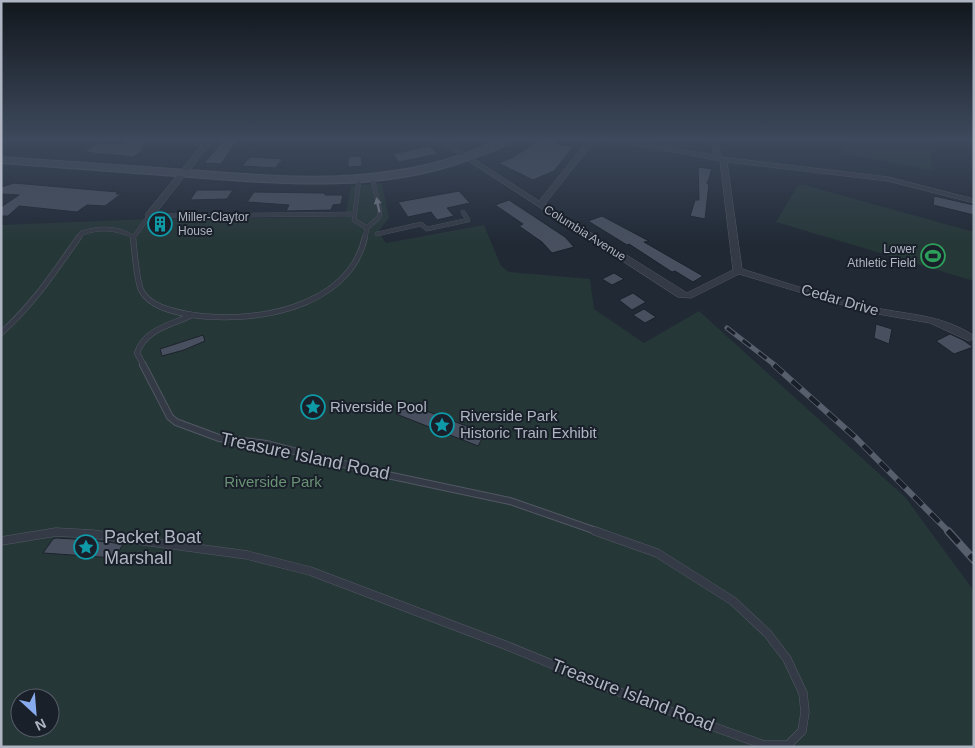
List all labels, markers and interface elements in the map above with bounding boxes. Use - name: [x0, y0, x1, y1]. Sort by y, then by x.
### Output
- one-way arrow: [374, 198, 382, 213]
- street label: Columbia Avenue: [541, 202, 629, 264]
- place label: Miller-Claytor House: [178, 210, 249, 238]
- building icon: Miller-Claytor House: [147, 211, 173, 237]
- place label: Lower Athletic Field: [847, 242, 916, 270]
- sports icon: Lower Athletic Field: [920, 243, 946, 269]
- street label: Cedar Drive: [799, 280, 881, 319]
- place icon: Riverside Pool: [300, 394, 326, 420]
- place label: Riverside Pool: [330, 398, 427, 415]
- place label: Riverside Park Historic Train Exhibit: [460, 407, 598, 441]
- place icon: Riverside Park Historic Train Exhibit: [429, 412, 455, 438]
- street label: Treasure Island Road: [219, 428, 391, 484]
- park label: Riverside Park: [224, 473, 322, 490]
- place label: Packet Boat Marshall: [104, 527, 201, 568]
- place icon: Packet Boat Marshall: [73, 534, 99, 560]
- street label: Treasure Island Road: [549, 655, 717, 735]
- north arrow: [10, 688, 60, 738]
- text: N: [33, 715, 49, 734]

